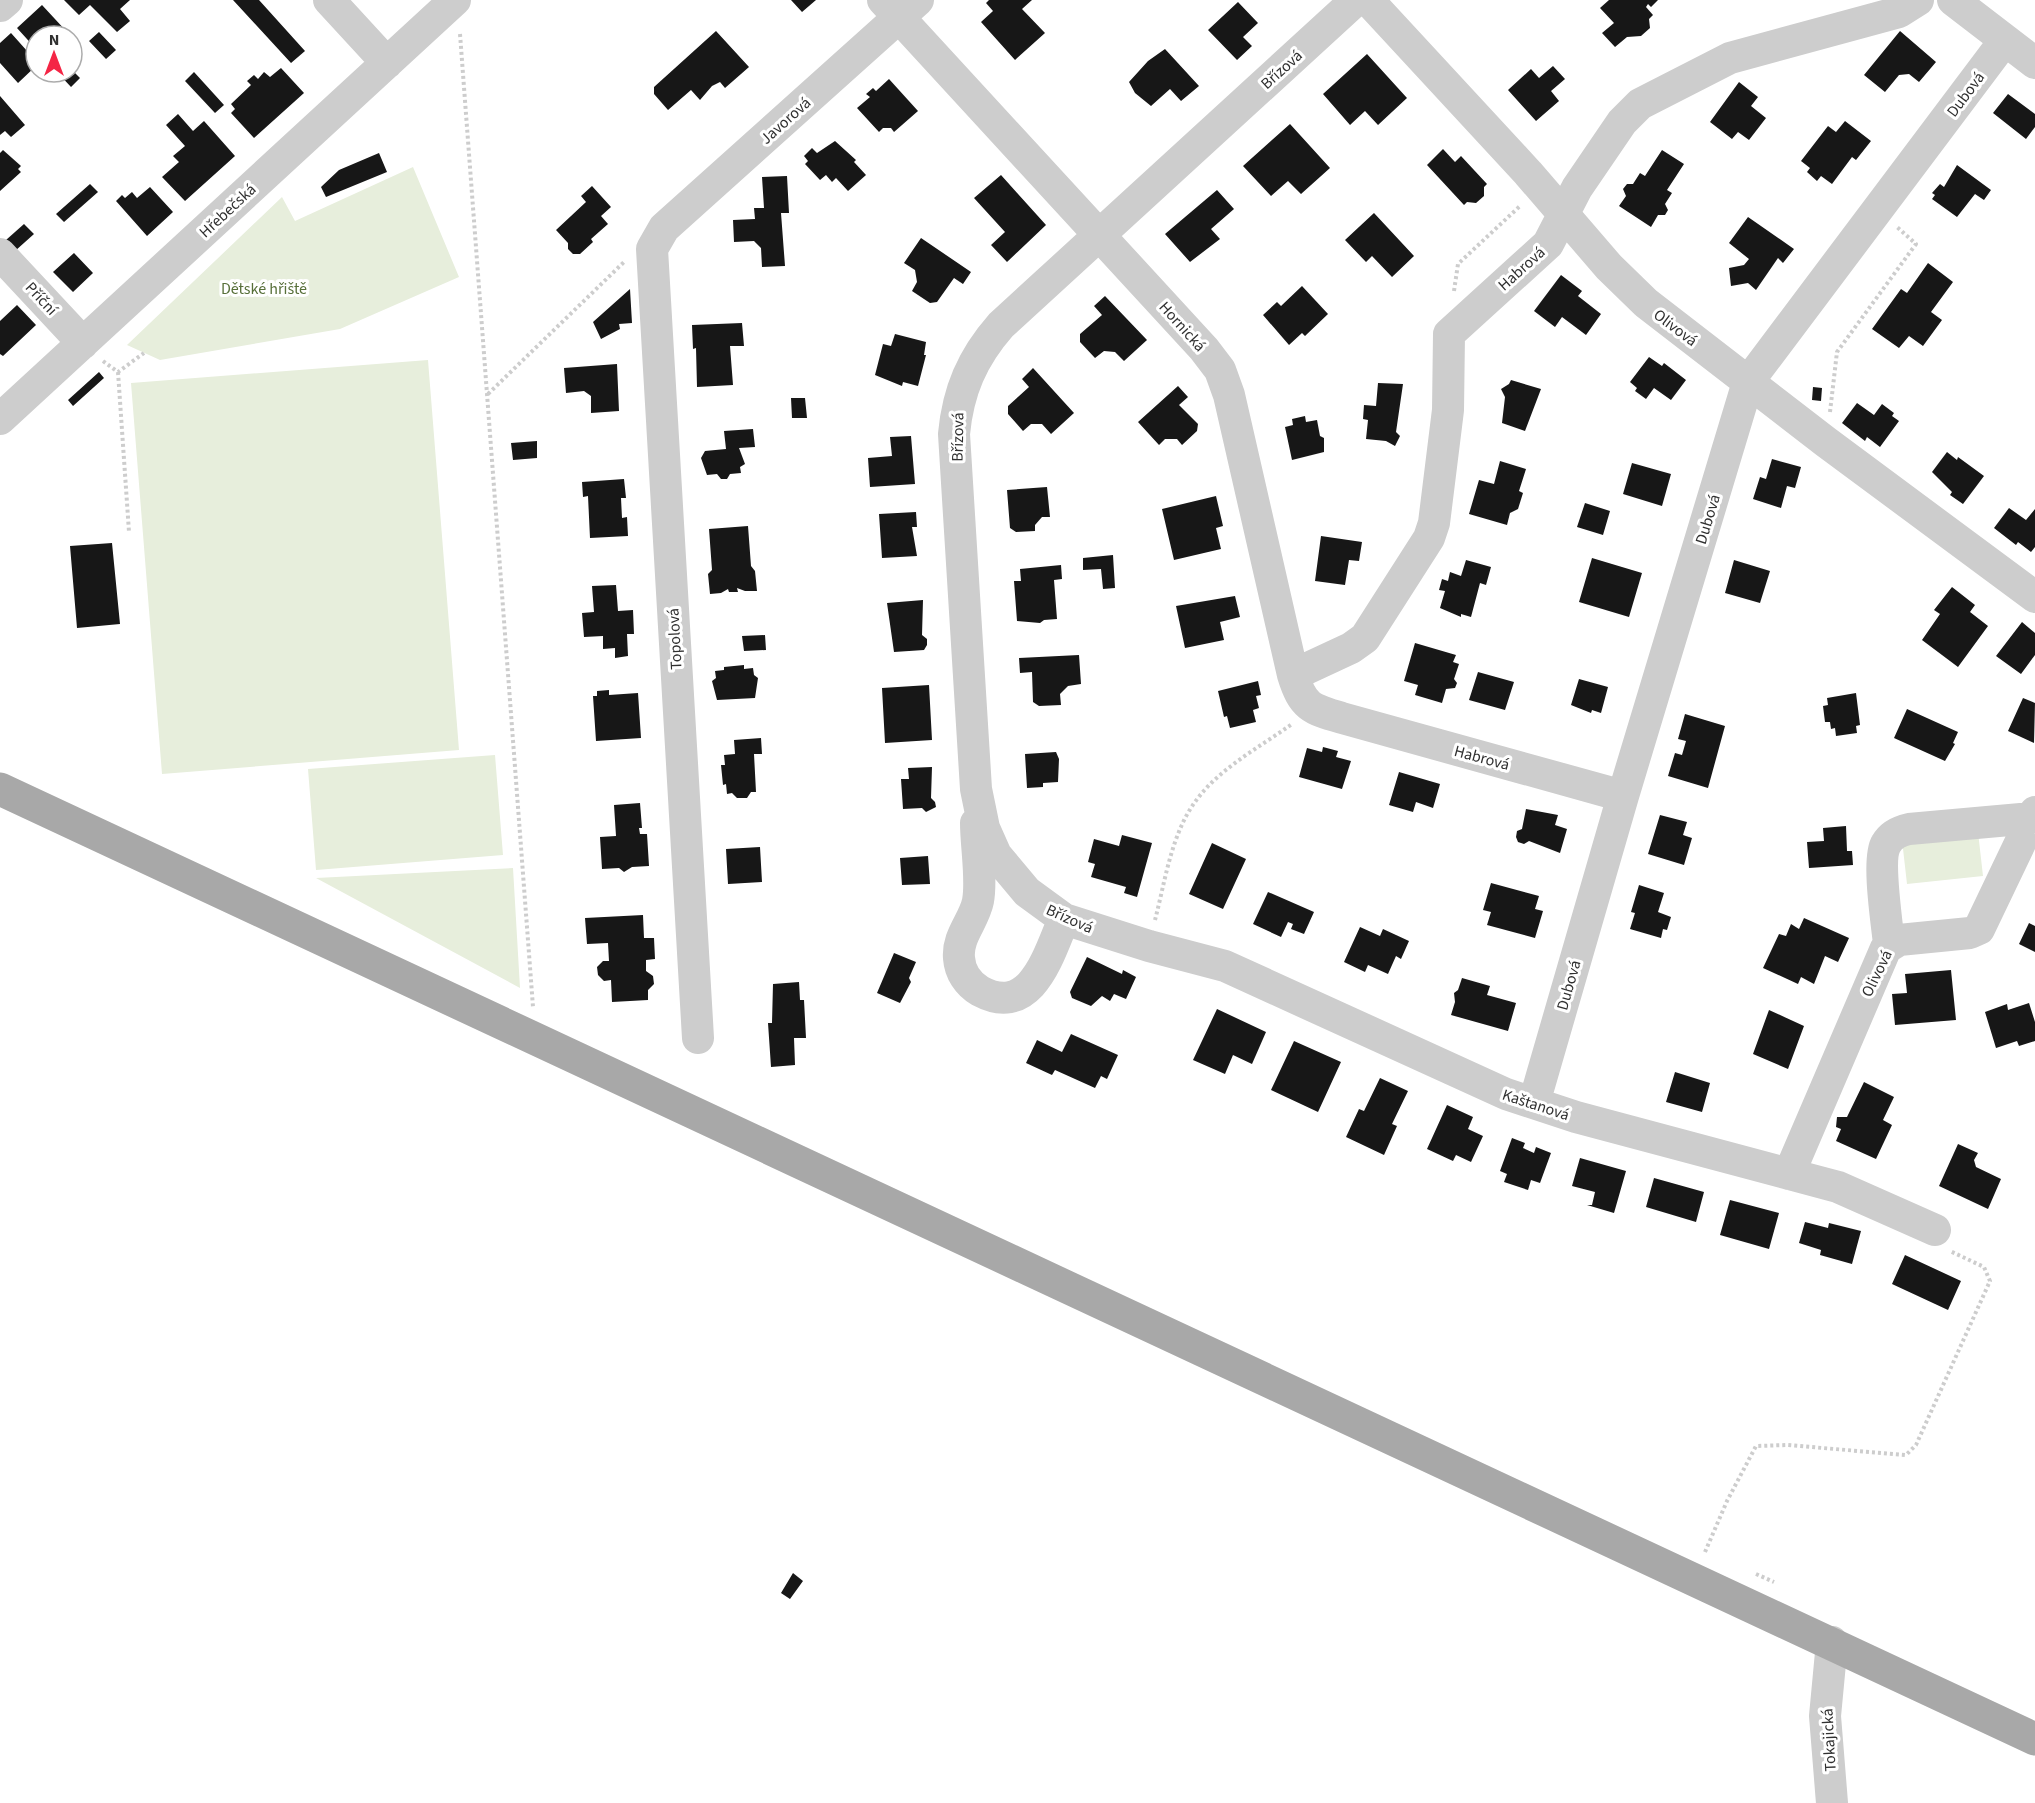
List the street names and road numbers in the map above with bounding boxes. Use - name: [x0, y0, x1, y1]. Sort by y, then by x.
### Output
- street label: Břízová: [1256, 45, 1307, 94]
- street label: Dubová: [1942, 68, 1990, 122]
- street label: Javorová: [756, 92, 816, 149]
- street label: Hřebečská: [194, 179, 261, 243]
- street label: Habrová: [1493, 242, 1550, 296]
- street label: Příční: [20, 277, 63, 321]
- street label: Hornická: [1154, 297, 1211, 356]
- street label: Olivová: [1649, 304, 1702, 352]
- street label: Břízová: [947, 412, 969, 462]
- street label: Dubová: [1690, 492, 1726, 547]
- street label: Topolová: [662, 608, 688, 670]
- street label: Habrová: [1452, 740, 1512, 776]
- street label: Břízová: [1043, 899, 1097, 939]
- street label: Olivová: [1856, 946, 1898, 1001]
- street label: Dubová: [1551, 958, 1587, 1013]
- street label: Kaštanová: [1499, 1084, 1572, 1126]
- street label: Tokajická: [1816, 1708, 1842, 1772]

